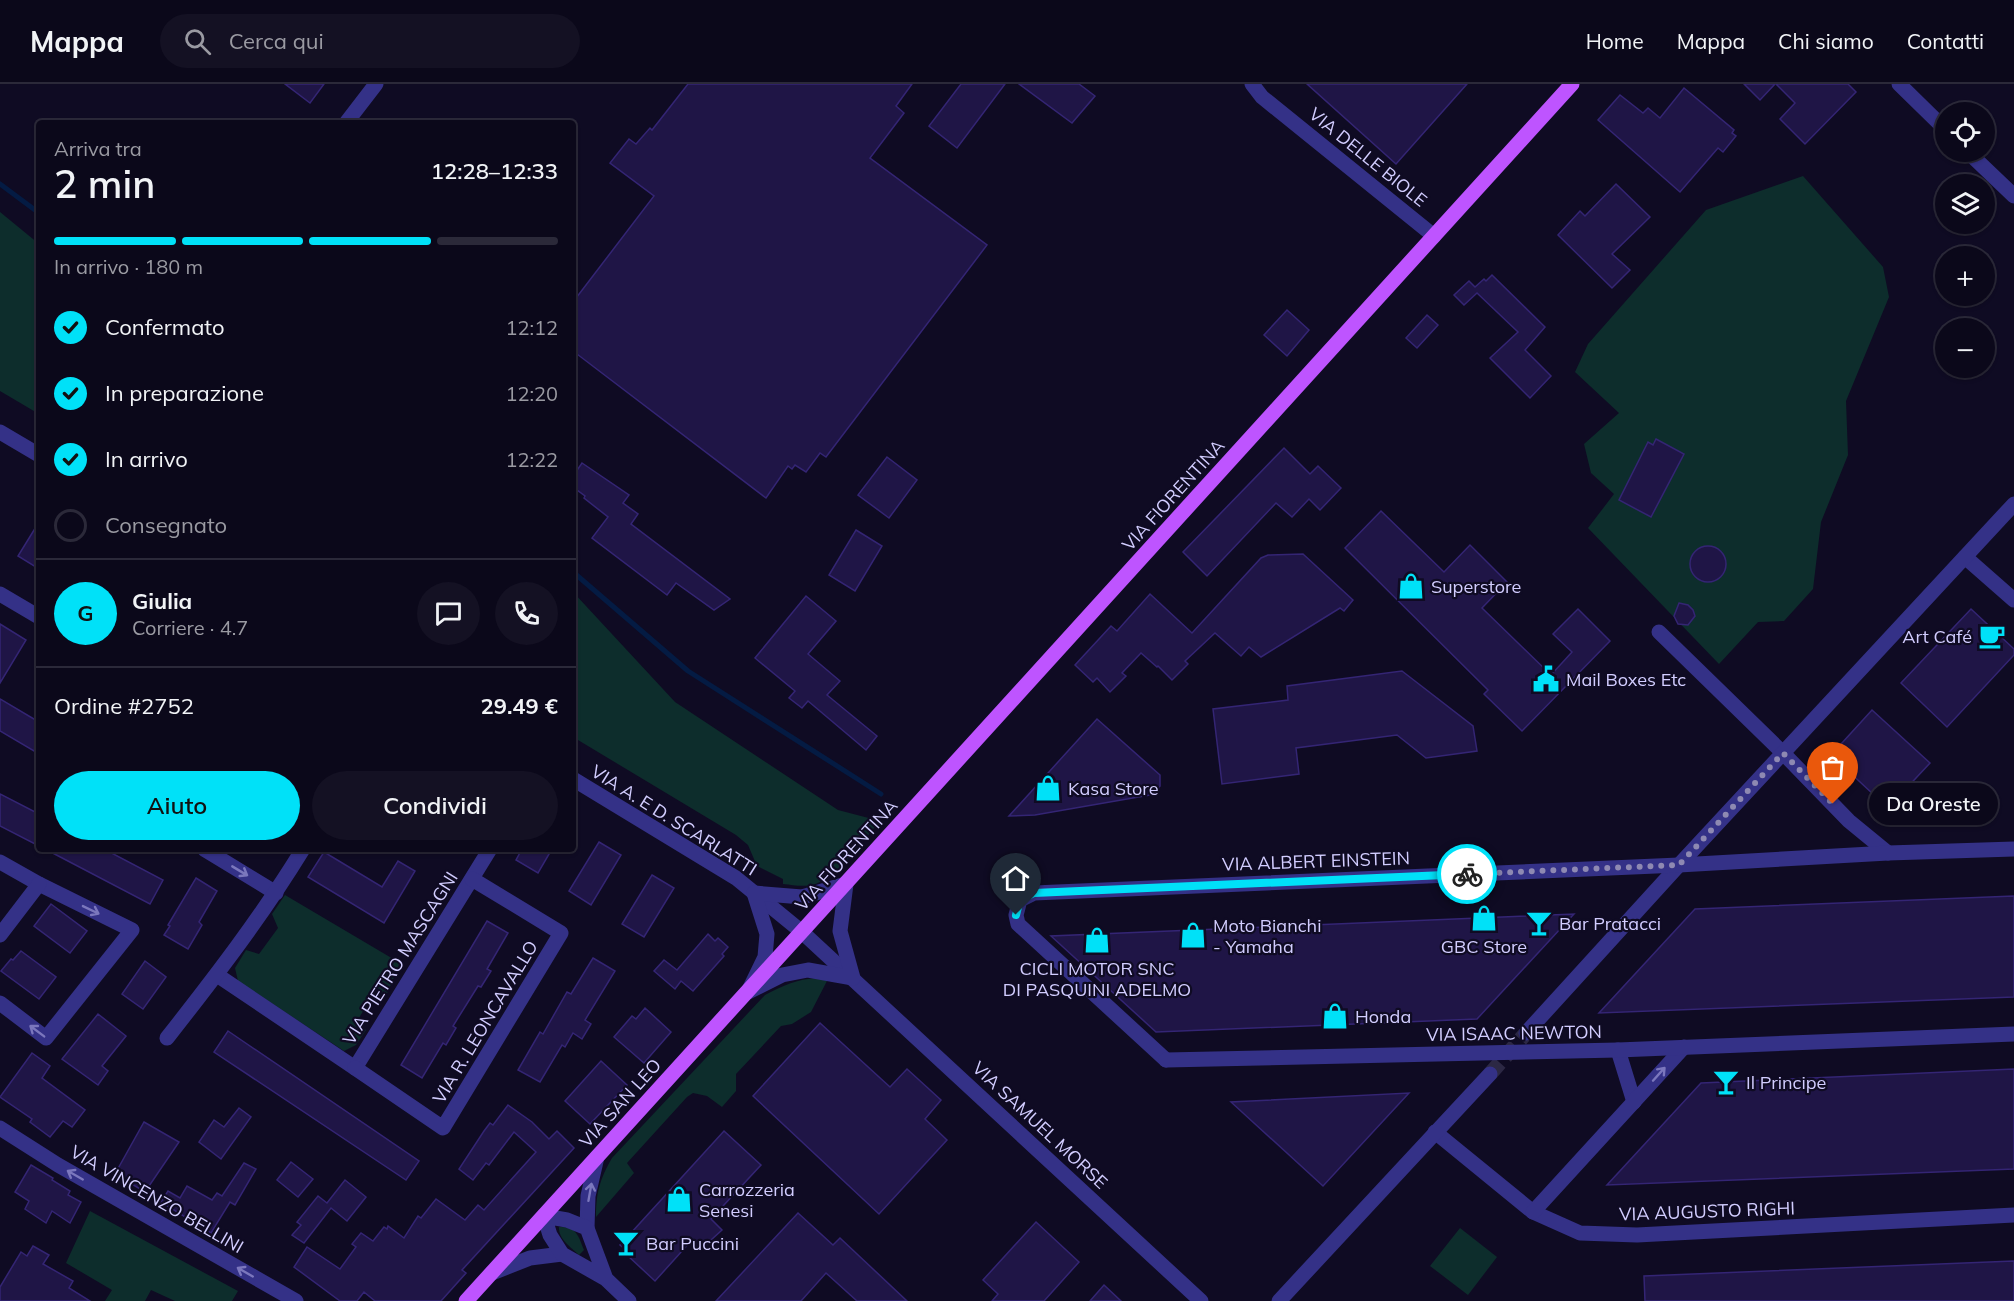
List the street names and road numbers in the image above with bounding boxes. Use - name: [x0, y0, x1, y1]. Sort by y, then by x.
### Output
- street label: VIA DELLE BIOLE: [1304, 102, 1432, 212]
- street label: VIA FIORENTINA: [1117, 434, 1229, 556]
- street label: VIA A. E D. SCARLATTI: [587, 760, 761, 880]
- street label: VIA FIORENTINA: [790, 794, 902, 916]
- street label: VIA ALBERT EINSTEIN: [1222, 846, 1410, 876]
- street label: VIA PIETRO MASCAGNI: [337, 867, 463, 1049]
- street label: VIA R. LEONCAVALLO: [427, 936, 543, 1108]
- street label: VIA ISAAC NEWTON: [1426, 1020, 1602, 1046]
- street label: VIA SAN LEO: [574, 1054, 666, 1152]
- street label: VIA SAMUEL MORSE: [967, 1056, 1113, 1194]
- street label: VIA VINCENZO BELLINI: [66, 1140, 248, 1258]
- street label: VIA AUGUSTO RIGHI: [1619, 1196, 1795, 1226]

